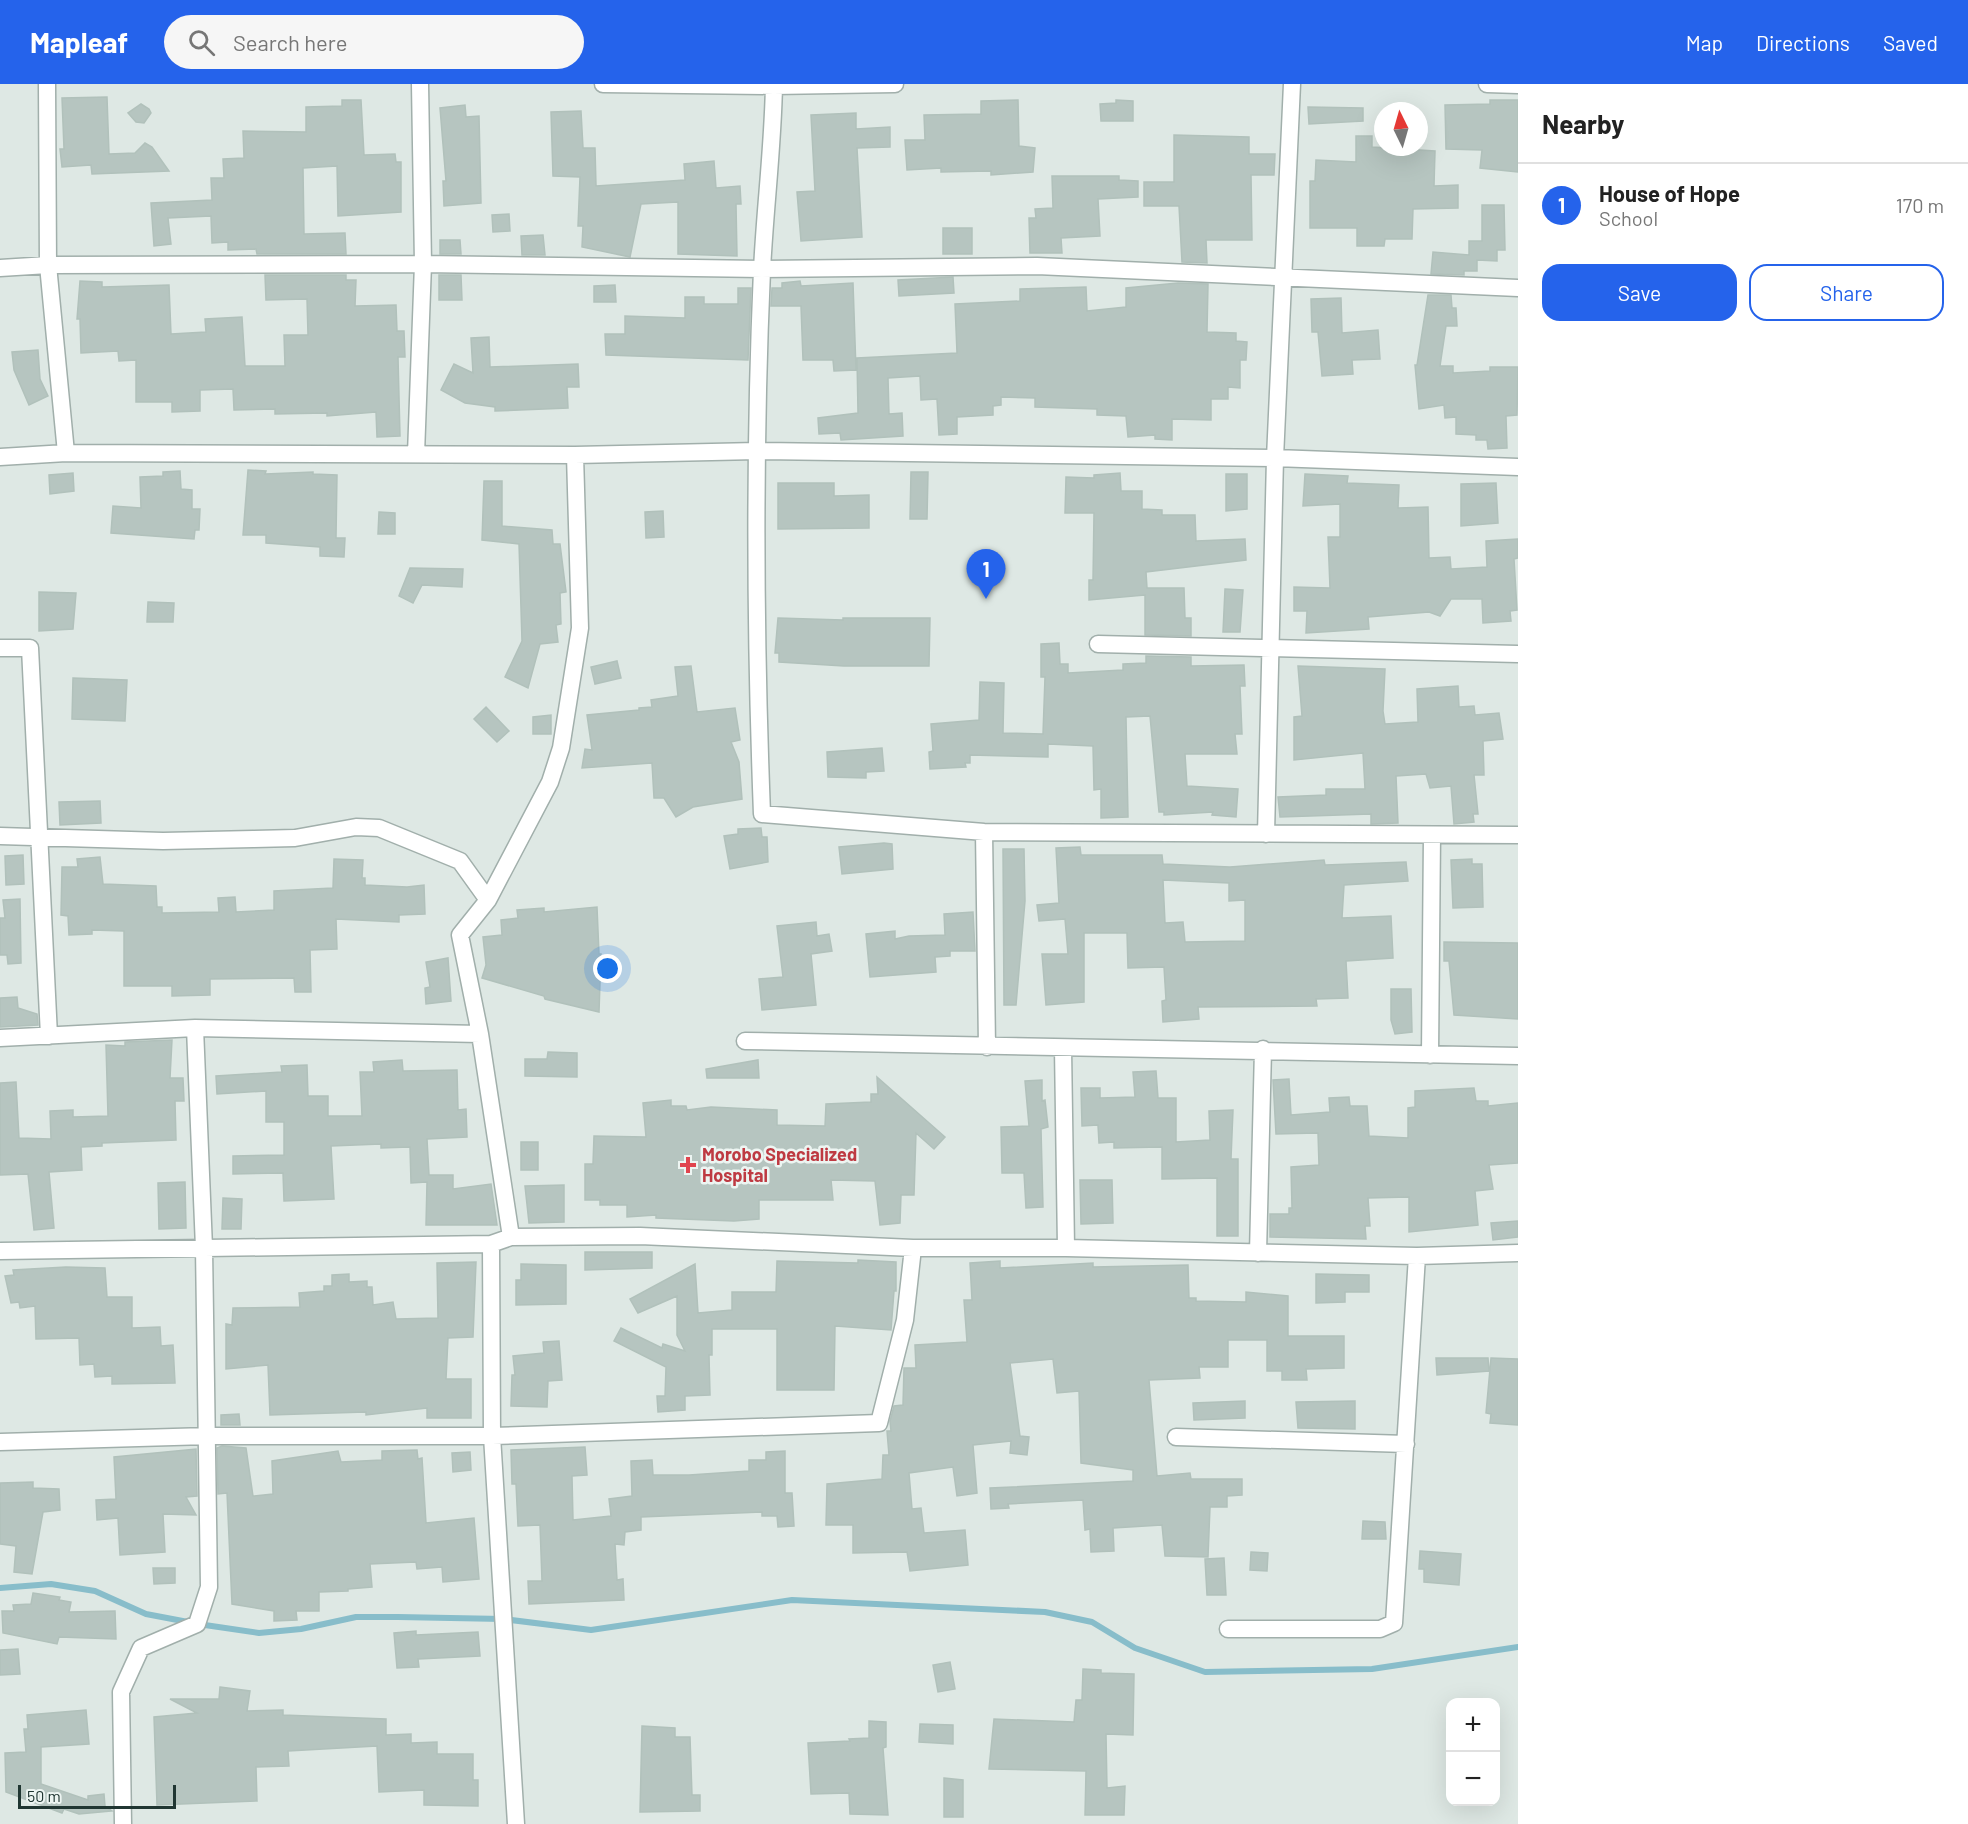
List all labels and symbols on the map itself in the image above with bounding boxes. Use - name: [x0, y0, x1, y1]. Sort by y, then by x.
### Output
- north arrow: [1374, 102, 1428, 156]
- pin: 1: [966, 550, 1006, 599]
- your location: [593, 954, 622, 983]
- place label: Morobo Specialized Hospital: [702, 1143, 857, 1186]
- marker: Morobo Specialized Hospital: [679, 1156, 697, 1174]
- scale bar: [18, 1782, 176, 1810]

